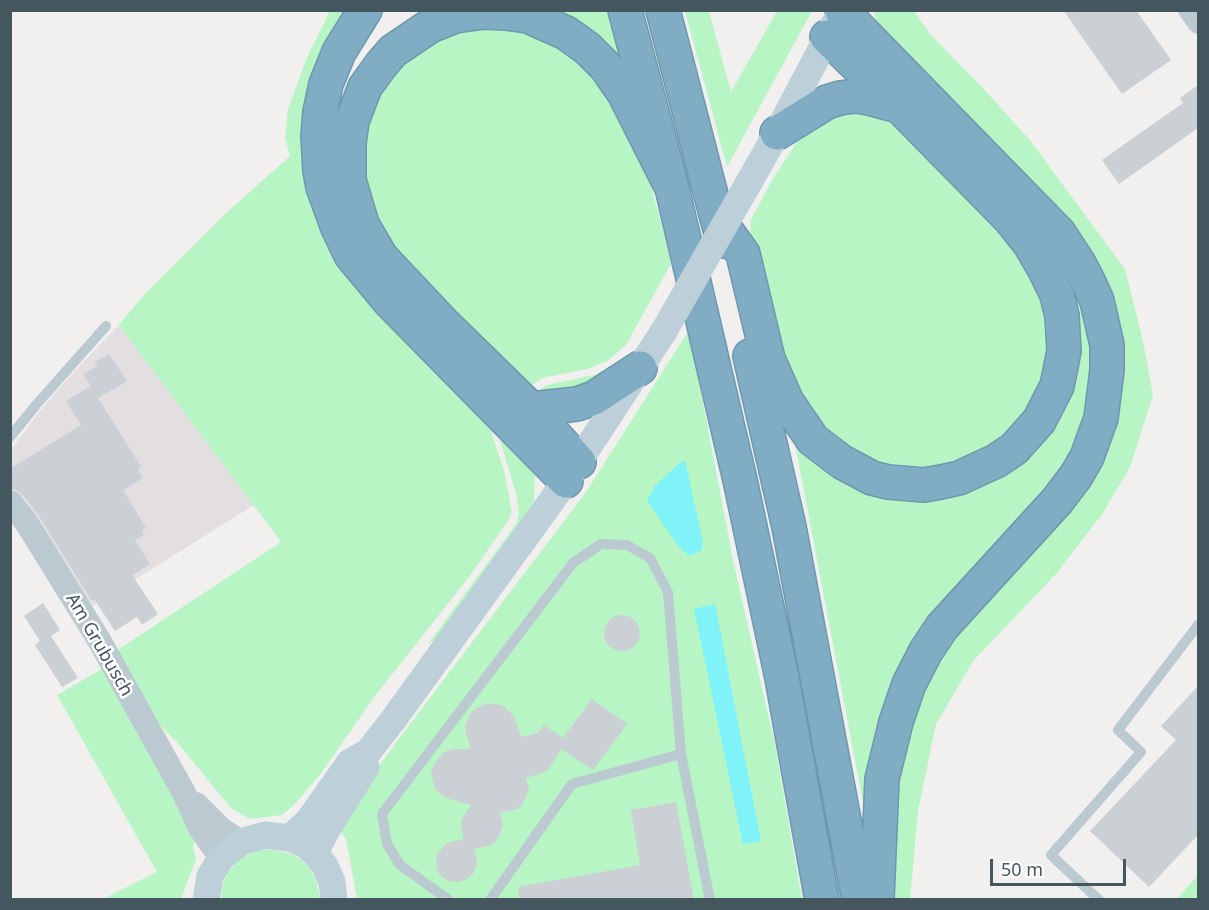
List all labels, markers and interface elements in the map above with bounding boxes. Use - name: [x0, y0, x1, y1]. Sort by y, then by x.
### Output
- street label: Am Grubusch: [61, 590, 137, 700]
- scale bar: [993, 847, 1130, 885]
- text: 50 m: [1001, 857, 1043, 881]

